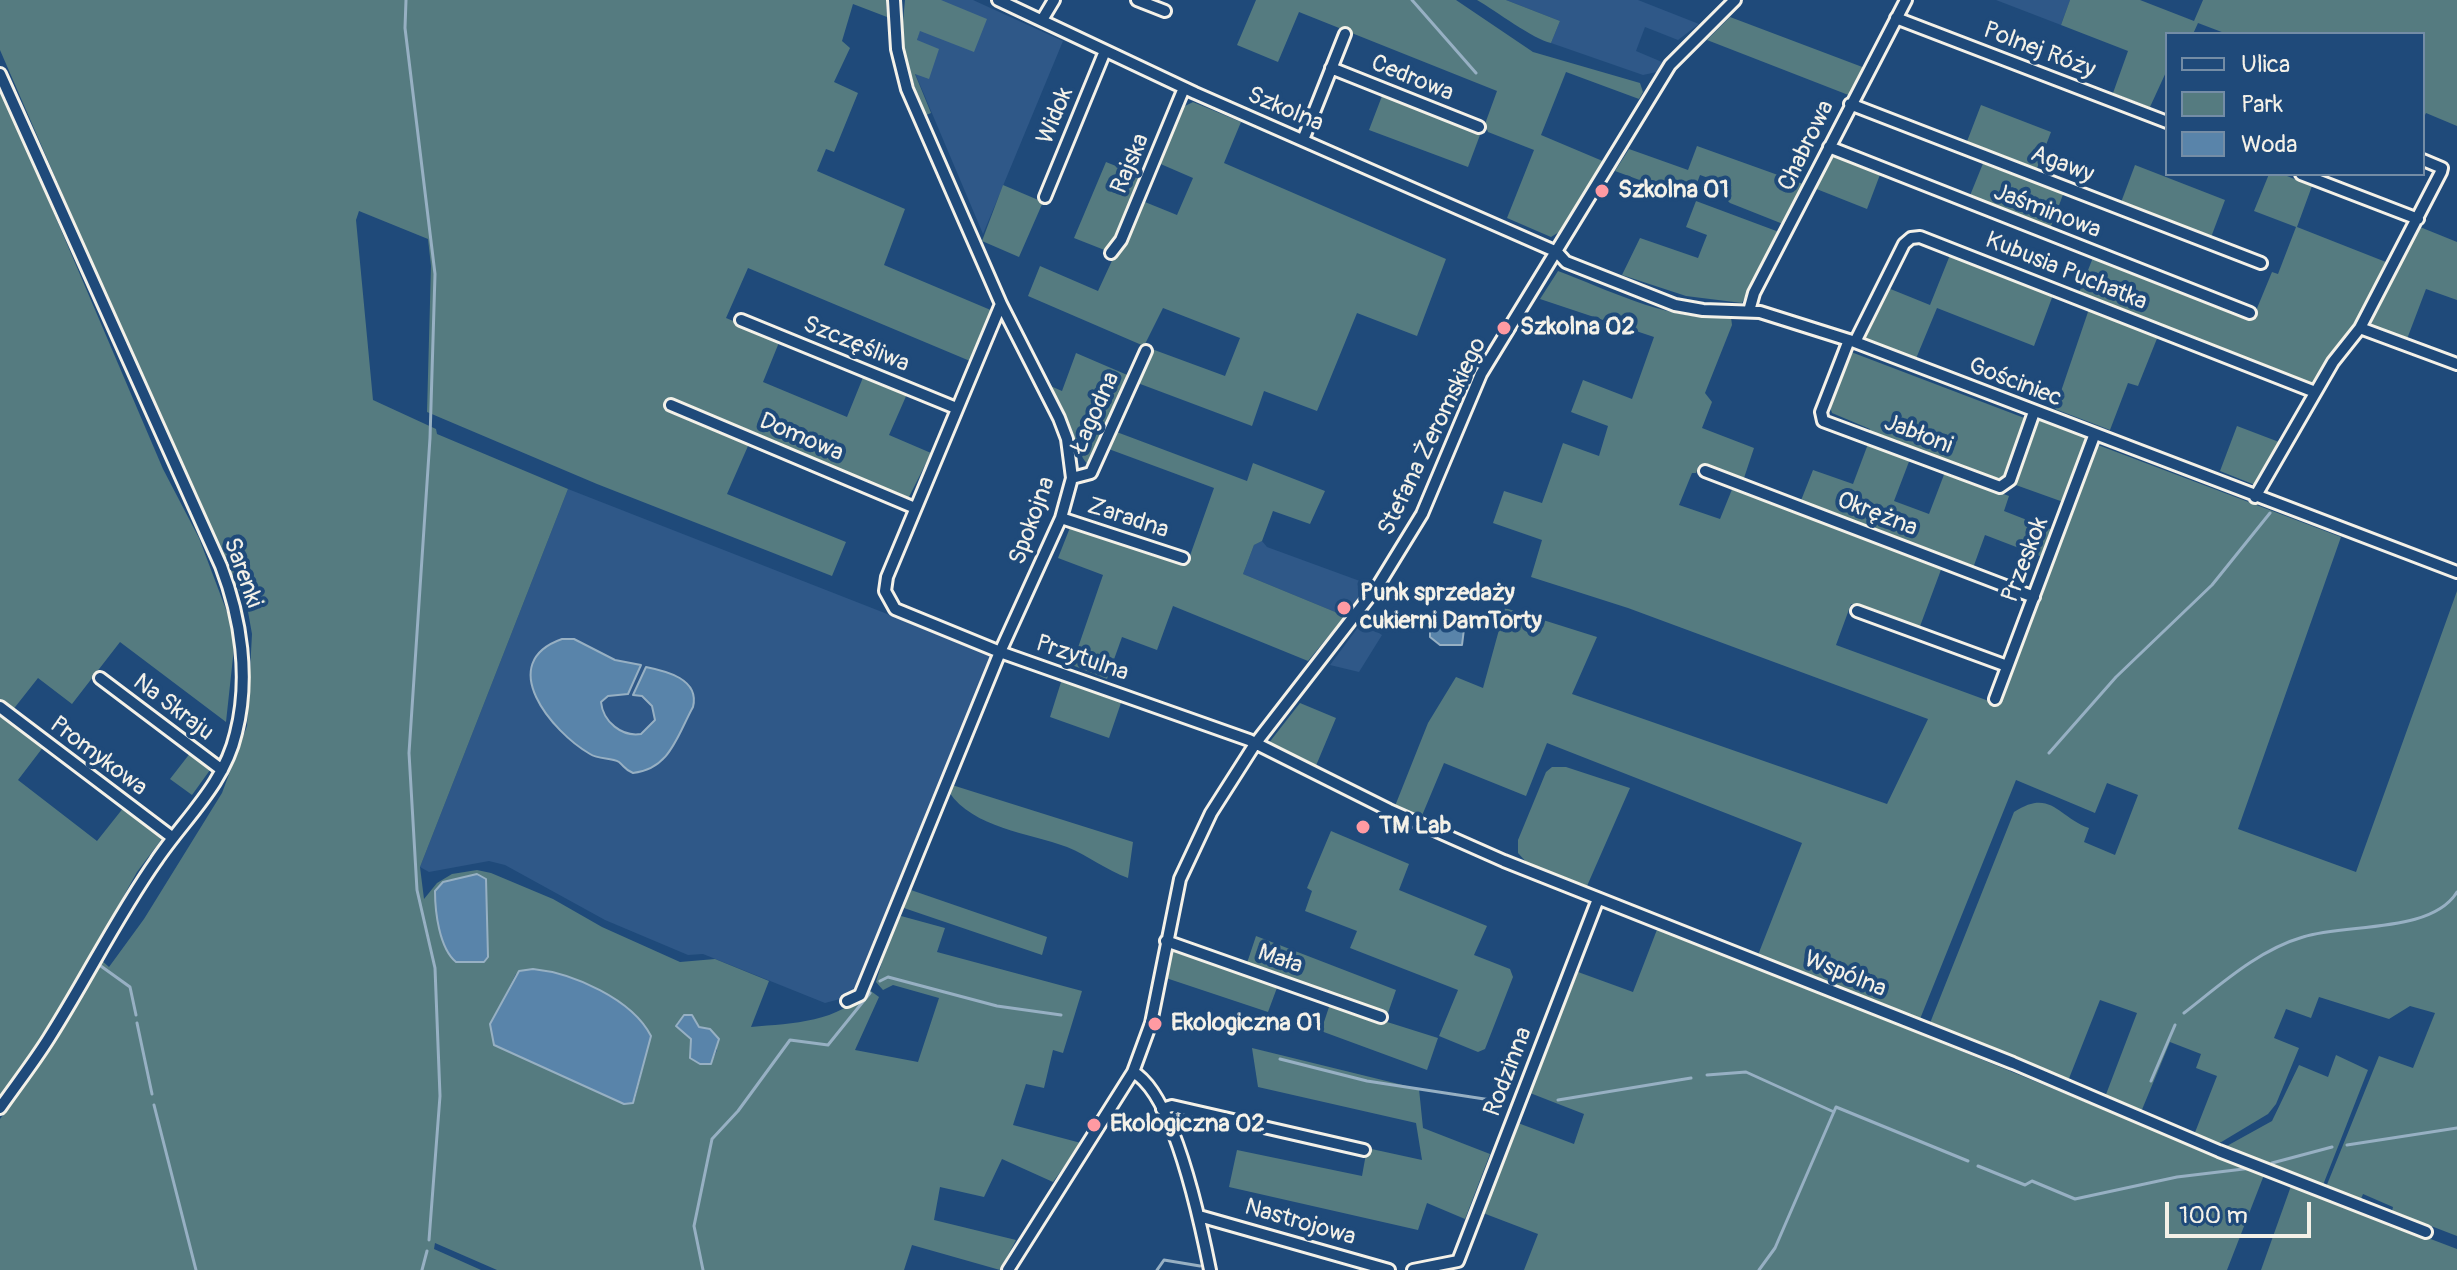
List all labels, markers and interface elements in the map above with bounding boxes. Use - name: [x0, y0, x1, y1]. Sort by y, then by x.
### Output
- street label: Polnej Róży: [1979, 16, 2099, 86]
- legend: [2165, 32, 2425, 176]
- street label: Cedrowa: [1367, 49, 1457, 109]
- text: Ulica: [2241, 50, 2290, 79]
- street label: Szkolna: [1243, 81, 1327, 139]
- street label: Widok: [1032, 83, 1080, 149]
- text: Park: [2241, 90, 2283, 119]
- street label: Chabrowa: [1773, 96, 1841, 196]
- street label: Rajska: [1106, 130, 1156, 198]
- text: Woda: [2241, 130, 2297, 159]
- street label: Agawy: [2026, 140, 2098, 190]
- place label: Szkolna 01: [1618, 177, 1729, 205]
- street label: Jaśminowa: [1989, 178, 2105, 246]
- marker: Szkolna 01: [1593, 182, 1611, 200]
- street label: Kubusia Puchatka: [1981, 226, 2151, 318]
- street label: Szczęśliwa: [799, 311, 913, 379]
- place label: Szkolna 02: [1520, 314, 1635, 342]
- marker: Szkolna 02: [1495, 319, 1513, 337]
- street label: Stefana Żeromskiego: [1373, 333, 1493, 541]
- street label: Gościniec: [1964, 352, 2066, 414]
- street label: Łagodna: [1065, 368, 1127, 458]
- street label: Domowa: [755, 407, 847, 469]
- street label: Jabłoni: [1880, 409, 1956, 461]
- street label: Spokojna: [1004, 473, 1062, 569]
- street label: Okrężna: [1833, 487, 1921, 543]
- street label: Zaradna: [1084, 492, 1172, 546]
- street label: Przeskok: [1997, 513, 2055, 607]
- street label: Sarenki: [216, 534, 268, 612]
- place label: Punk sprzedaży cukierni DamTorty: [1360, 580, 1542, 636]
- marker: Punk sprzedaży cukierni DamTorty: [1335, 599, 1353, 617]
- street label: Przytulna: [1032, 630, 1132, 688]
- street label: Na Skraju: [127, 668, 219, 748]
- street label: Promykowa: [44, 711, 152, 803]
- place label: TM Lab: [1379, 813, 1451, 841]
- marker: TM Lab: [1354, 818, 1372, 836]
- street label: Mała: [1254, 939, 1306, 981]
- street label: Wspólna: [1800, 946, 1890, 1004]
- place label: Ekologiczna 01: [1171, 1010, 1322, 1038]
- marker: Ekologiczna 01: [1146, 1015, 1164, 1033]
- street label: Rodzinna: [1479, 1023, 1539, 1121]
- place label: Ekologiczna 02: [1110, 1111, 1265, 1139]
- marker: Ekologiczna 02: [1085, 1116, 1103, 1134]
- scale bar: [2169, 1186, 2315, 1236]
- street label: Nastrojowa: [1241, 1193, 1359, 1253]
- text: 100 m: [2179, 1201, 2248, 1230]

